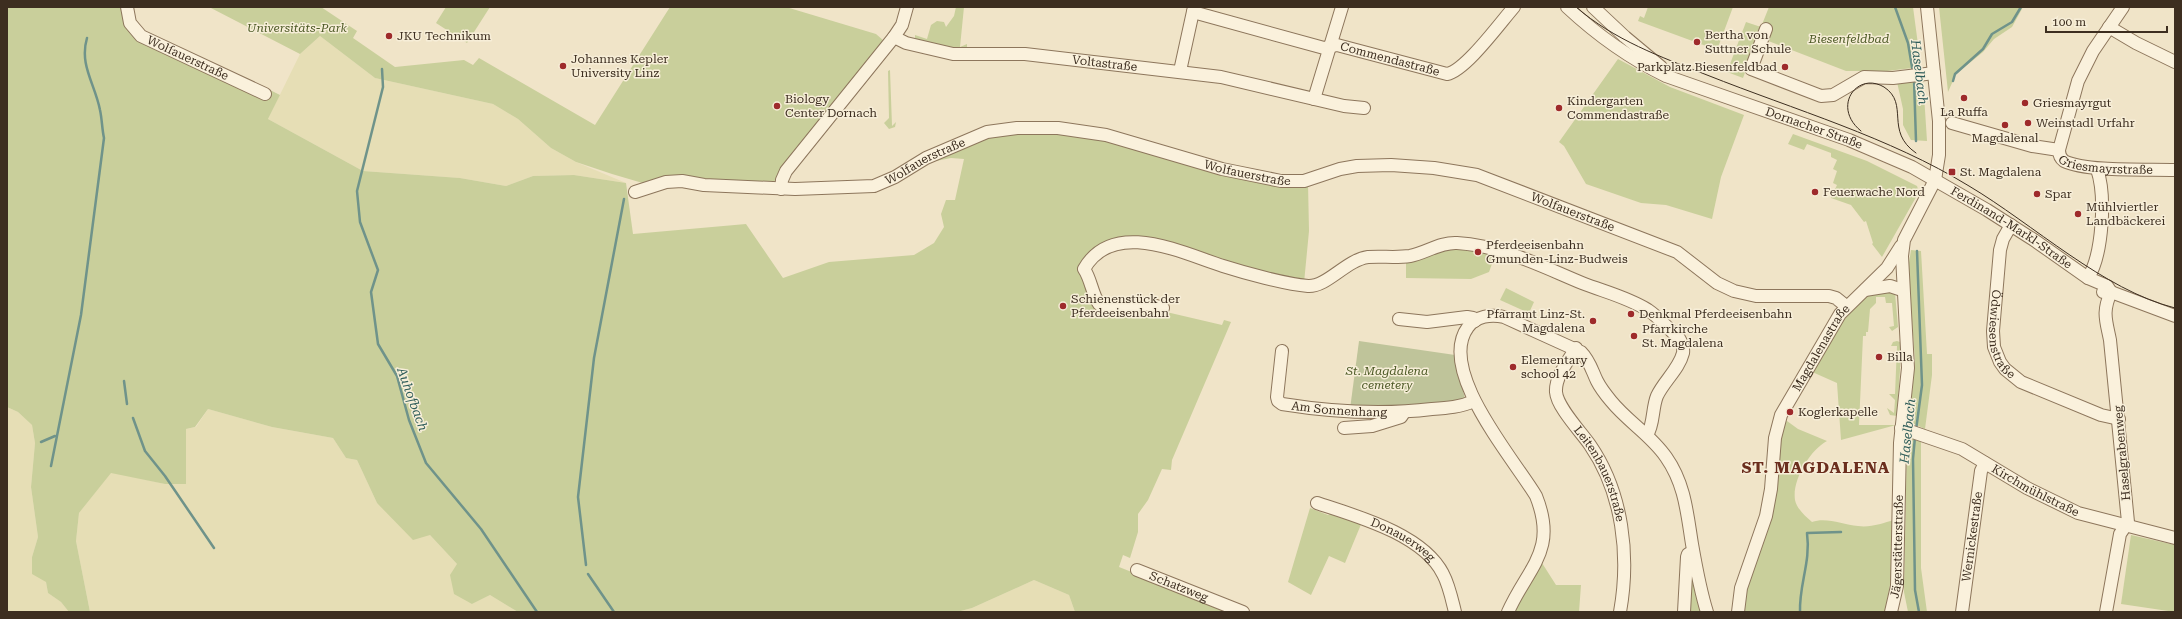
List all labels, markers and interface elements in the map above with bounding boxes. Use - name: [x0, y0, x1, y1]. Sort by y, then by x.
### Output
- scale bar: [2046, 8, 2167, 34]
- text: 100 m: [2052, 15, 2086, 29]
- park label: Universitäts-Park: [247, 21, 347, 35]
- place label: Bertha von Suttner Schule: [1705, 28, 1792, 56]
- place label: JKU Technikum: [397, 29, 491, 43]
- marker: JKU Technikum: [384, 31, 394, 41]
- park label: Biesenfeldbad: [1808, 32, 1890, 46]
- street label: Wolfauerstraße: [145, 33, 231, 83]
- marker: Bertha von Suttner Schule: [1692, 37, 1702, 47]
- water label: Haselbach: [1908, 38, 1931, 105]
- street label: Commendastraße: [1339, 39, 1442, 79]
- place label: Johannes Kepler University Linz: [571, 52, 668, 80]
- street label: Voltastraße: [1071, 53, 1138, 74]
- place label: Parkplatz Biesenfeldbad: [1637, 60, 1777, 74]
- marker: Johannes Kepler University Linz: [558, 61, 568, 71]
- marker: Parkplatz Biesenfeldbad: [1780, 62, 1790, 72]
- place label: Biology Center Dornach: [785, 92, 877, 120]
- marker: La Ruffa: [1959, 93, 1969, 103]
- place label: Kindergarten Commendastraße: [1567, 94, 1669, 122]
- place label: Griesmayrgut: [2033, 96, 2112, 110]
- marker: Griesmayrgut: [2020, 98, 2030, 108]
- marker: Biology Center Dornach: [772, 101, 782, 111]
- marker: Kindergarten Commendastraße: [1554, 103, 1564, 113]
- street label: Dornacher Straße: [1764, 104, 1865, 152]
- place label: La Ruffa: [1940, 105, 1988, 119]
- place label: Weinstadl Urfahr: [2036, 116, 2135, 130]
- marker: Weinstadl Urfahr: [2023, 118, 2033, 128]
- marker: Magdalenal: [2000, 120, 2010, 130]
- place label: Magdalenal: [1972, 131, 2039, 145]
- street label: Wolfauerstraße: [883, 135, 968, 187]
- street label: Griesmayrstraße: [2055, 152, 2153, 177]
- street label: Wolfauerstraße: [1202, 157, 1291, 189]
- place label: St. Magdalena: [1960, 165, 2042, 179]
- marker: St. Magdalena: [1947, 167, 1957, 177]
- street label: Ferdinand-Markl-Straße: [1948, 184, 2075, 272]
- place label: Feuerwache Nord: [1823, 185, 1925, 199]
- marker: Feuerwache Nord: [1810, 187, 1820, 197]
- place label: Spar: [2045, 187, 2072, 201]
- street label: Wolfauerstraße: [1529, 189, 1617, 234]
- marker: Spar: [2032, 189, 2042, 199]
- place label: Mühlviertler Landbäckerei: [2086, 200, 2165, 228]
- marker: Mühlviertler Landbäckerei: [2073, 209, 2083, 219]
- place label: Pferdeeisenbahn Gmunden-Linz-Budweis: [1486, 238, 1628, 266]
- marker: Pferdeeisenbahn Gmunden-Linz-Budweis: [1473, 247, 1483, 257]
- street label: Ödwiesenstraße: [1986, 289, 2018, 382]
- place label: Schienenstück der Pferdeeisenbahn: [1071, 292, 1180, 320]
- marker: Schienenstück der Pferdeeisenbahn: [1058, 301, 1068, 311]
- street label: Magdalenastraße: [1789, 301, 1853, 394]
- place label: Pfarramt Linz-St. Magdalena: [1486, 307, 1585, 335]
- place label: Denkmal Pferdeeisenbahn: [1639, 307, 1793, 321]
- marker: Denkmal Pferdeeisenbahn: [1626, 309, 1636, 319]
- marker: Pfarramt Linz-St. Magdalena: [1588, 316, 1598, 326]
- place label: Pfarrkirche St. Magdalena: [1642, 322, 1724, 350]
- marker: Pfarrkirche St. Magdalena: [1629, 331, 1639, 341]
- place label: Billa: [1887, 350, 1913, 364]
- marker: Billa: [1874, 352, 1884, 362]
- place label: Elementary school 42: [1521, 353, 1588, 381]
- marker: Elementary school 42: [1508, 362, 1518, 372]
- park label: St. Magdalena cemetery: [1345, 364, 1428, 392]
- water label: Auhofbach: [394, 365, 431, 433]
- water label: Haselbach: [1897, 398, 1918, 465]
- street label: Am Sonnenhang: [1291, 399, 1387, 419]
- place label: Koglerkapelle: [1798, 405, 1878, 419]
- street label: Haselgrabenweg: [2111, 405, 2133, 501]
- marker: Koglerkapelle: [1785, 407, 1795, 417]
- street label: Leitenbauerstraße: [1571, 423, 1627, 523]
- district label: ST. MAGDALENA: [1742, 458, 1890, 477]
- street label: Kirchmühlstraße: [1989, 461, 2082, 520]
- street label: Wernickestraße: [1959, 490, 1985, 583]
- street label: Jägerstätterstraße: [1887, 494, 1906, 600]
- street label: Donauerweg: [1369, 515, 1438, 565]
- street label: Schatzweg: [1147, 569, 1210, 605]

